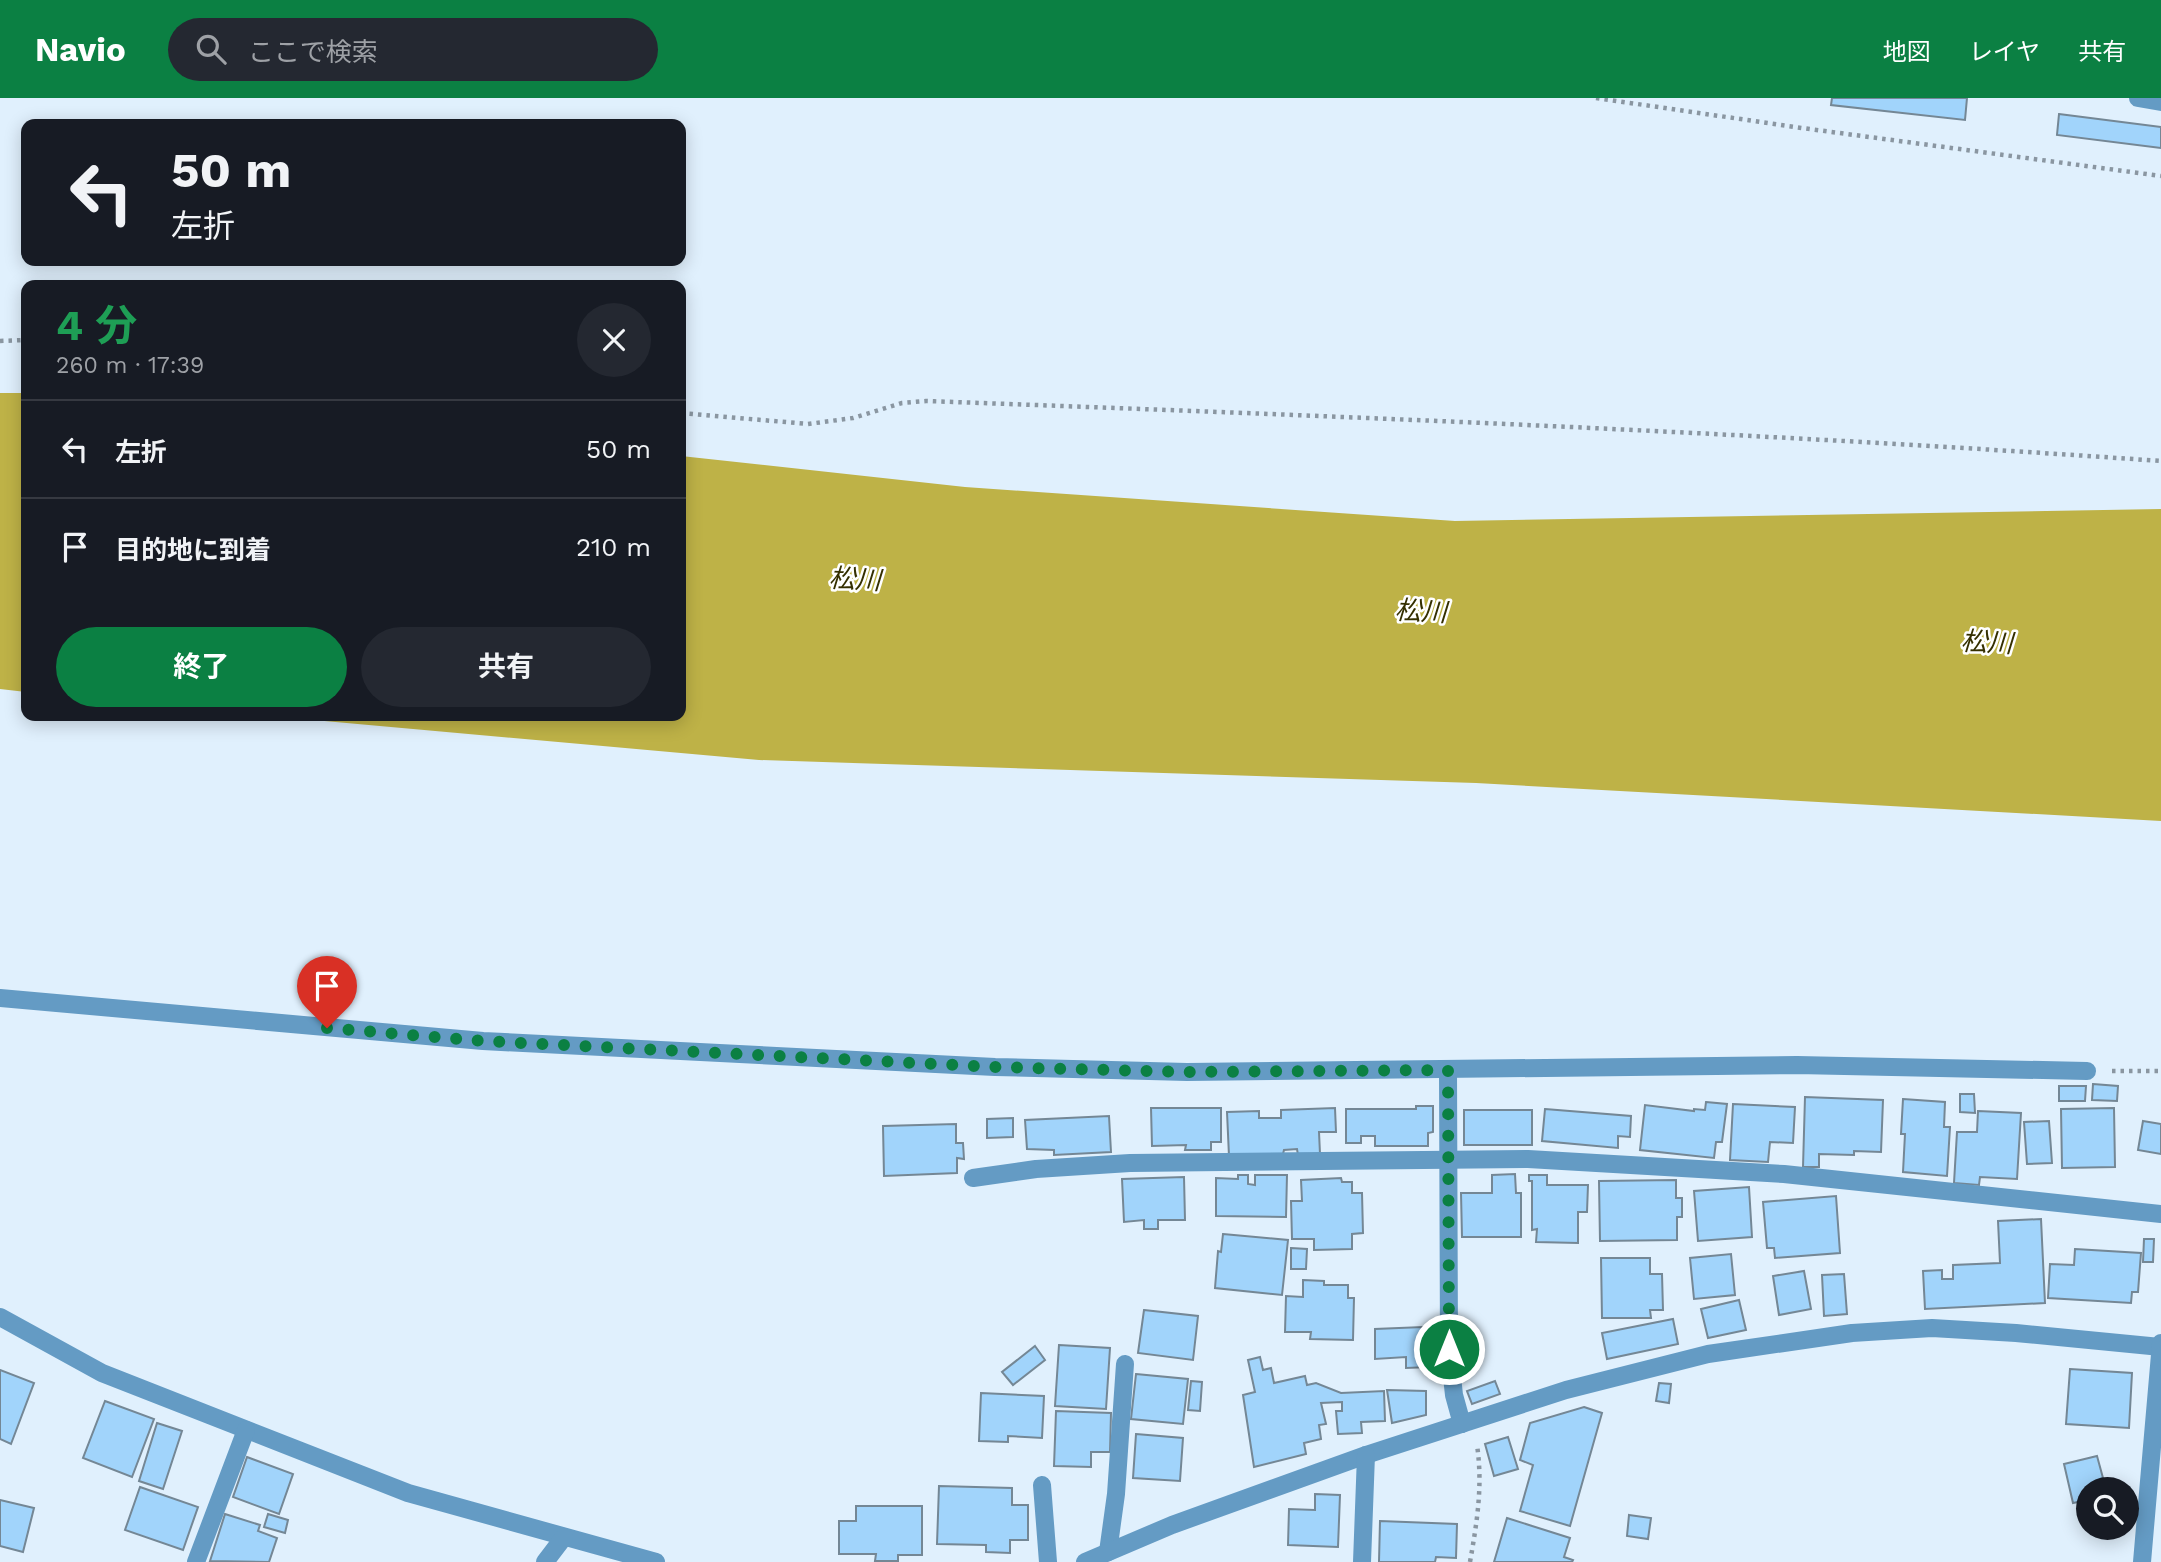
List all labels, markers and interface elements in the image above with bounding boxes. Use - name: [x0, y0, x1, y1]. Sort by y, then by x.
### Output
- search box: [168, 18, 658, 81]
- text: Navio: [35, 30, 126, 69]
- icon: search: [192, 30, 230, 68]
- text: ここで検索: [248, 37, 378, 67]
- text: 地図: [1883, 38, 1931, 66]
- text: レイヤ: [1969, 38, 2040, 66]
- text: 共有: [2078, 38, 2126, 66]
- text: 50 m: [171, 141, 291, 199]
- icon: left: [56, 147, 147, 238]
- text: 左折: [171, 207, 235, 245]
- text: 4 分: [56, 301, 137, 350]
- button: close: [577, 303, 651, 377]
- text: 260 m · 17:39: [56, 352, 204, 379]
- icon: left: [56, 430, 94, 468]
- text: 50 m: [586, 434, 651, 464]
- text: 左折: [115, 437, 167, 467]
- icon: arrive: [56, 528, 94, 566]
- text: 210 m: [576, 532, 651, 562]
- text: 目的地に到着: [115, 535, 271, 565]
- water label: 松川: [828, 563, 885, 595]
- water label: 松川: [1394, 595, 1451, 627]
- water label: 松川: [1960, 626, 2017, 658]
- button: 終了: [56, 627, 347, 707]
- button: 共有: [361, 627, 651, 707]
- pin: [297, 956, 357, 1028]
- icon: arrive: [308, 967, 346, 1005]
- position arrow: [1412, 1312, 1486, 1386]
- map controls: [2076, 1477, 2139, 1540]
- button: search: [2076, 1477, 2139, 1540]

